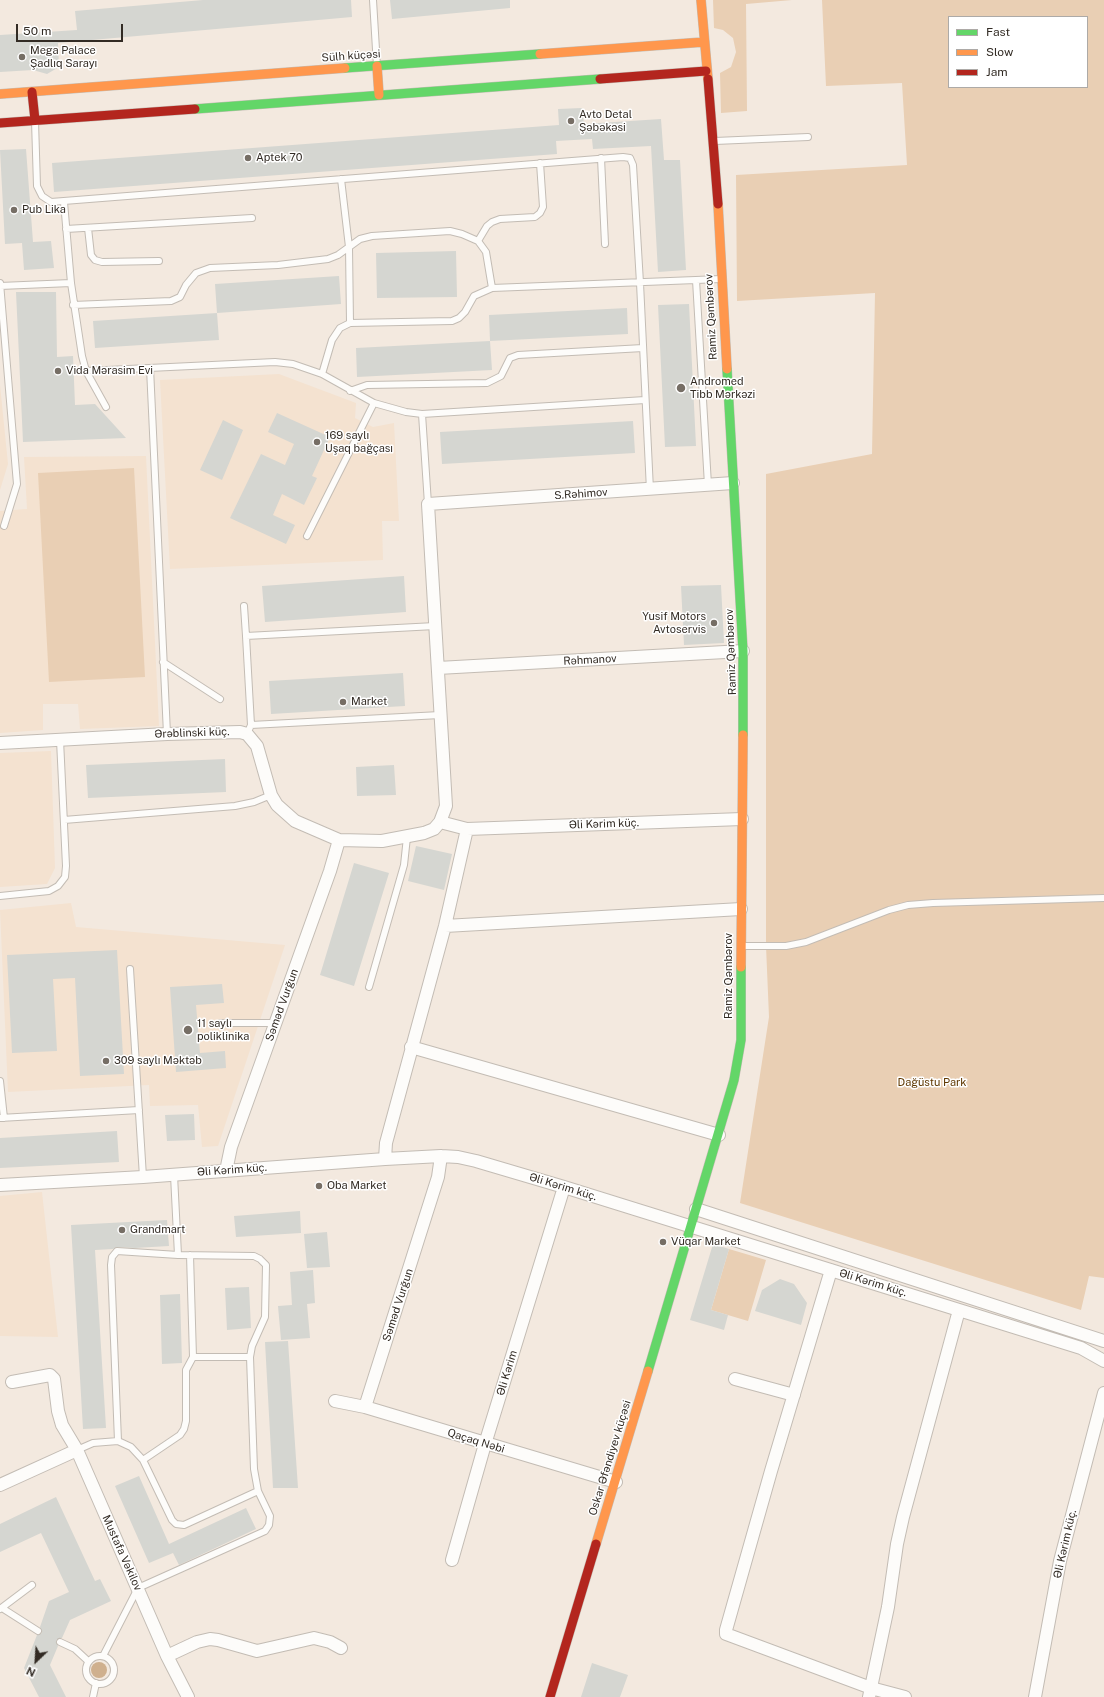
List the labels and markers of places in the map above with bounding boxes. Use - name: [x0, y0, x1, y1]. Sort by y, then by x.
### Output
- place label: Mega Palace Şadlıq Sarayı: [30, 44, 97, 70]
- marker: Mega Palace Şadlıq Sarayı: [17, 52, 27, 62]
- place label: Avto Detal Şəbəkəsi: [579, 108, 632, 134]
- marker: Avto Detal Şəbəkəsi: [566, 116, 576, 126]
- place label: Aptek 70: [256, 151, 302, 165]
- marker: Aptek 70: [243, 153, 253, 163]
- place label: Pub Lika: [22, 203, 66, 217]
- marker: Pub Lika: [9, 205, 19, 215]
- place label: Vida Mərasim Evi: [66, 364, 153, 378]
- marker: Vida Mərasim Evi: [53, 366, 63, 376]
- place label: Andromed Tibb Mərkəzi: [690, 375, 755, 401]
- marker: Andromed Tibb Mərkəzi: [675, 382, 687, 394]
- place label: 169 saylı Uşaq bağçası: [325, 429, 393, 455]
- marker: 169 saylı Uşaq bağçası: [312, 437, 322, 447]
- place label: Yusif Motors Avtoservis: [642, 610, 706, 636]
- marker: Yusif Motors Avtoservis: [709, 618, 719, 628]
- place label: Market: [351, 695, 387, 709]
- marker: Market: [338, 697, 348, 707]
- place label: 11 saylı poliklinika: [197, 1017, 249, 1043]
- marker: 11 saylı poliklinika: [182, 1024, 194, 1036]
- place label: 309 saylı Məktəb: [114, 1054, 202, 1068]
- marker: 309 saylı Məktəb: [101, 1056, 111, 1066]
- place label: Oba Market: [327, 1179, 387, 1193]
- marker: Oba Market: [314, 1181, 324, 1191]
- place label: Grandmart: [130, 1223, 185, 1237]
- marker: Grandmart: [117, 1225, 127, 1235]
- place label: Vüqar Market: [671, 1235, 741, 1249]
- marker: Vüqar Market: [658, 1237, 668, 1247]

